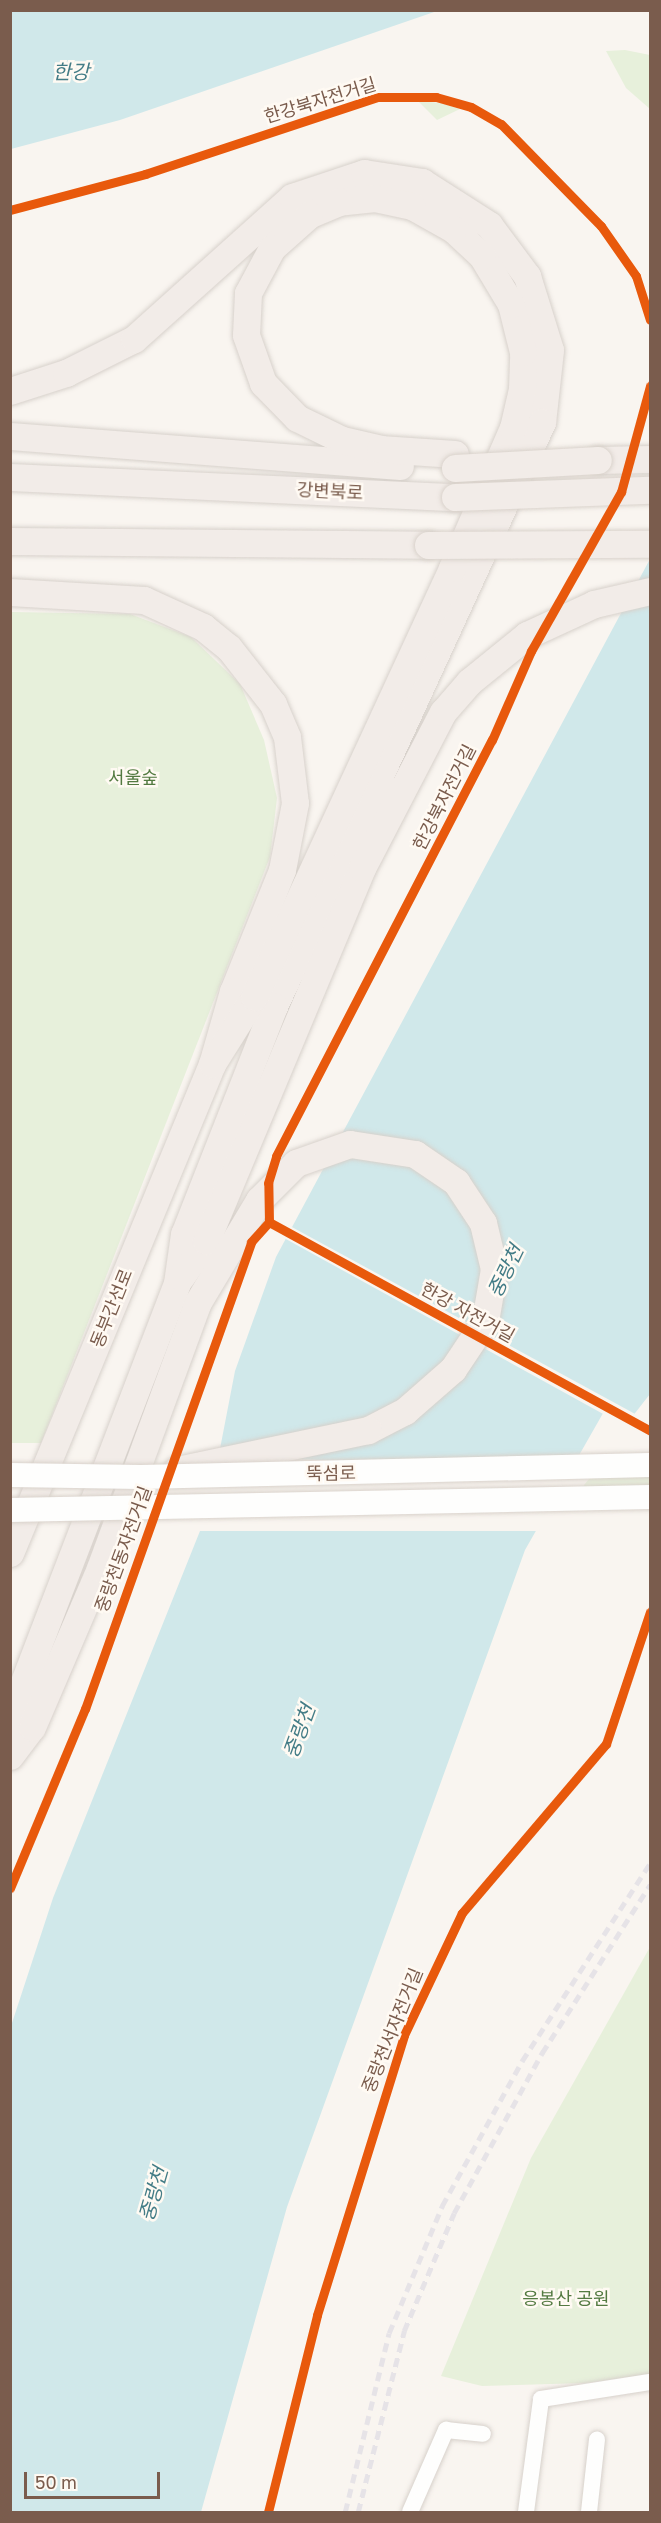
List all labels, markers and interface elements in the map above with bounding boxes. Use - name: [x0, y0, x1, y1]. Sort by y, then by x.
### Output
- water label: 한강: [53, 59, 89, 83]
- street label: 한강북자전거길: [261, 73, 379, 127]
- street label: 강변북로: [296, 478, 364, 504]
- street label: 한강북자전거길: [408, 740, 480, 854]
- park label: 서울숲: [108, 766, 158, 788]
- water label: 중랑천: [482, 1241, 528, 1301]
- street label: 동부간선로: [85, 1266, 137, 1350]
- street label: 한강 자전거길: [417, 1277, 519, 1347]
- street label: 뚝섬로: [306, 1462, 356, 1484]
- street label: 중랑천동자전거길: [90, 1483, 156, 1615]
- water label: 중랑천: [278, 1701, 320, 1761]
- street label: 중랑천서자전거길: [357, 1965, 427, 2095]
- water label: 중랑천: [134, 2164, 172, 2224]
- park label: 응봉산 공원: [522, 2287, 610, 2309]
- scale bar: [27, 2460, 164, 2498]
- text: 50 m: [35, 2471, 77, 2493]

